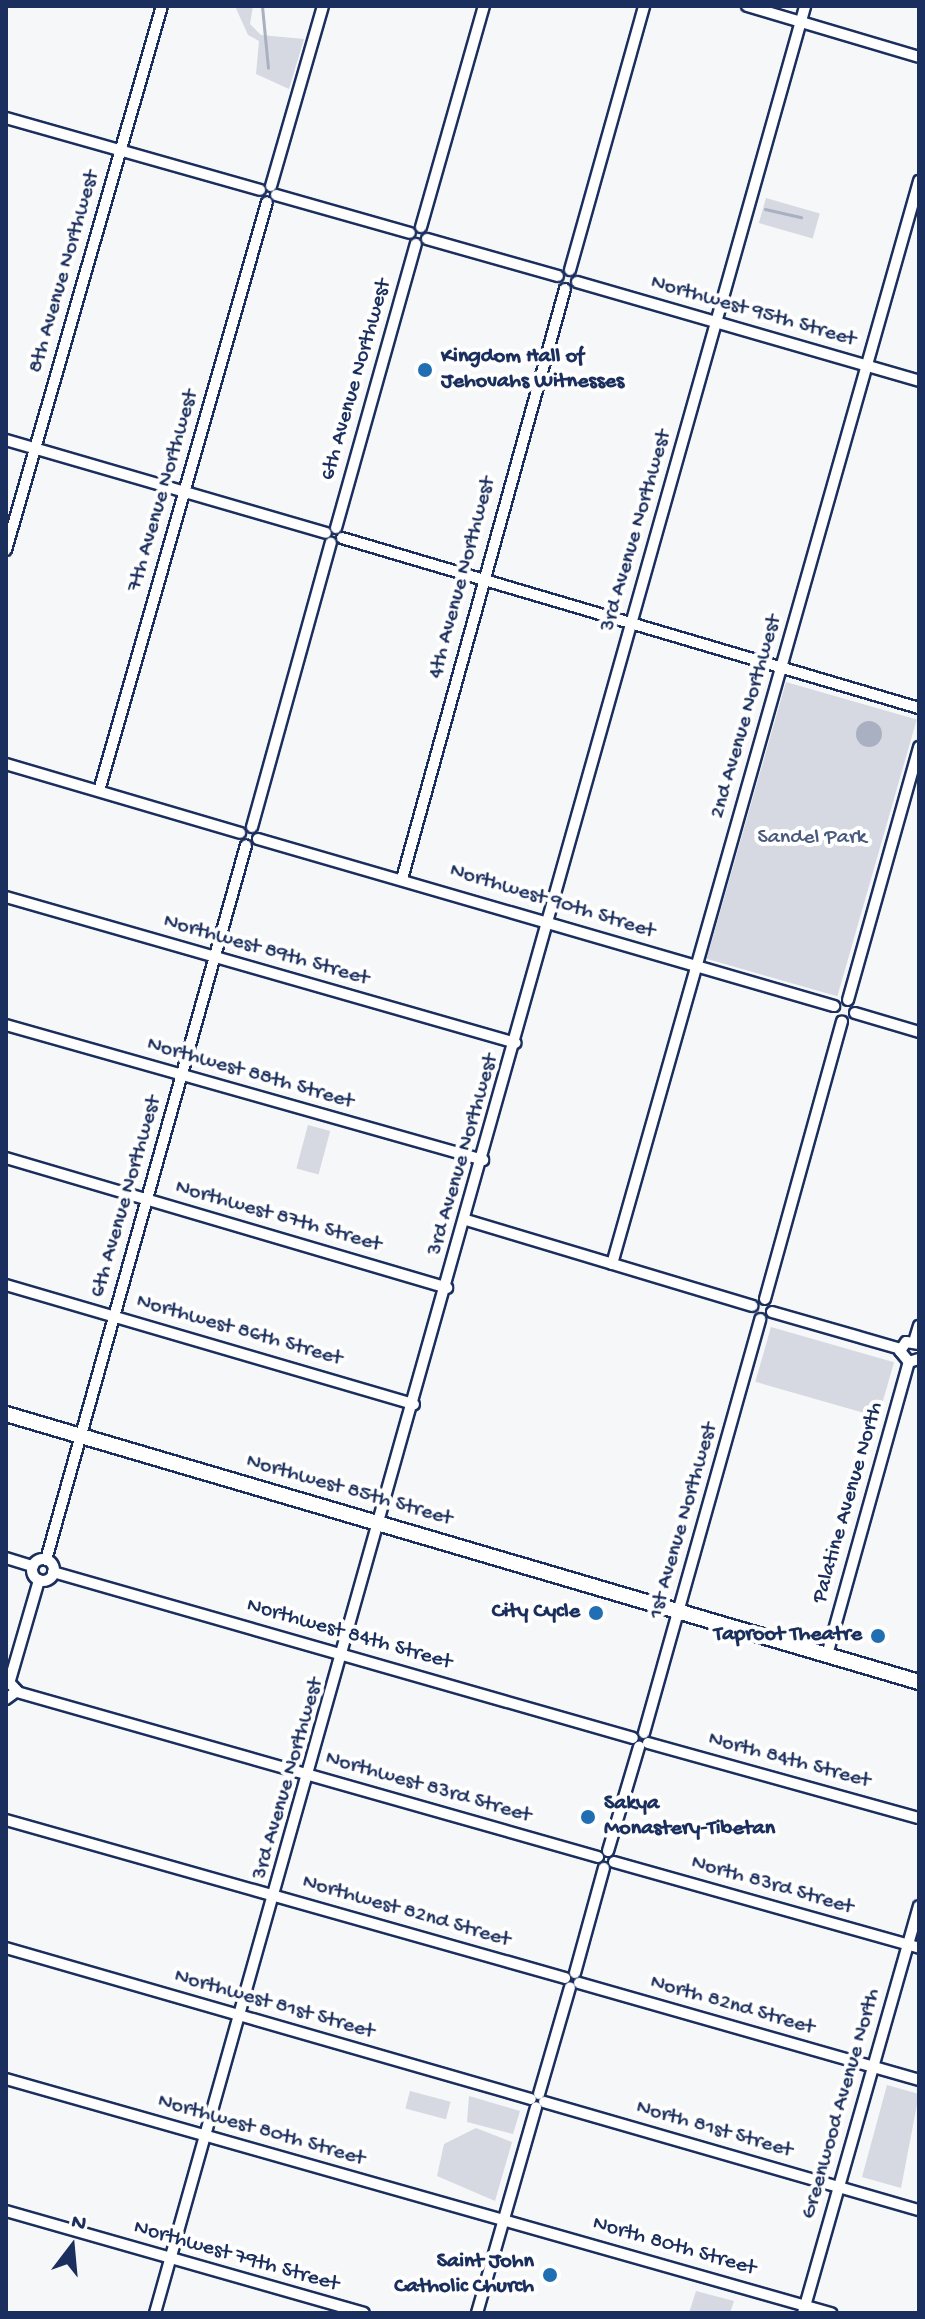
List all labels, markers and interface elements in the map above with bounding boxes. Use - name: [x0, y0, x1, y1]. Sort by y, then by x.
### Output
- street label: 8th Avenue Northwest: [23, 168, 107, 376]
- street label: Northwest 95th Street: [647, 270, 859, 354]
- street label: 6th Avenue Northwest: [316, 276, 398, 484]
- place label: Kingdom Hall of Jehovahs Witnesses: [441, 344, 624, 396]
- marker: Kingdom Hall of Jehovahs Witnesses: [416, 361, 434, 379]
- street label: 7th Avenue Northwest: [123, 387, 205, 595]
- street label: 3rd Avenue Northwest: [596, 427, 678, 635]
- street label: 4th Avenue Northwest: [423, 474, 503, 682]
- street label: 2nd Avenue Northwest: [705, 612, 789, 822]
- park label: Sandel Park: [757, 826, 867, 852]
- street label: Northwest 90th Street: [446, 858, 658, 946]
- street label: Northwest 89th Street: [160, 909, 372, 993]
- street label: Northwest 88th Street: [144, 1032, 356, 1116]
- street label: 3rd Avenue Northwest: [423, 1051, 505, 1259]
- street label: 6th Avenue Northwest: [86, 1093, 168, 1301]
- street label: Northwest 87th Street: [172, 1175, 384, 1259]
- street label: Northwest 86th Street: [133, 1289, 345, 1373]
- street label: Palatine Avenue North: [808, 1399, 890, 1607]
- street label: 1st Avenue Northwest: [643, 1420, 725, 1622]
- street label: Northwest 85th Street: [243, 1449, 455, 1533]
- street label: Northwest 84th Street: [243, 1593, 455, 1677]
- place label: City Cycle: [492, 1600, 580, 1626]
- marker: City Cycle: [587, 1604, 605, 1622]
- place label: Taproot Theatre: [714, 1623, 862, 1649]
- marker: Taproot Theatre: [869, 1627, 887, 1645]
- street label: 3rd Avenue Northwest: [248, 1675, 330, 1883]
- street label: North 84th Street: [705, 1727, 873, 1795]
- street label: Northwest 83rd Street: [322, 1746, 534, 1830]
- place label: Sakya Monastery-Tibetan: [604, 1791, 775, 1842]
- marker: Sakya Monastery-Tibetan: [579, 1808, 597, 1826]
- street label: North 83rd Street: [688, 1850, 856, 1922]
- street label: Northwest 82nd Street: [299, 1870, 513, 1954]
- street label: Northwest 81st Street: [171, 1964, 377, 2046]
- street label: North 82nd Street: [647, 1970, 817, 2042]
- street label: Greenwood Avenue North: [796, 1986, 888, 2222]
- street label: Northwest 80th Street: [154, 2089, 368, 2173]
- street label: North 81st Street: [633, 2095, 795, 2165]
- north arrow: [32, 2207, 112, 2287]
- text: N: [68, 2209, 89, 2238]
- street label: North 80th Street: [589, 2211, 759, 2283]
- street label: Northwest 79th Street: [130, 2215, 342, 2299]
- place label: Saint John Catholic Church: [394, 2249, 534, 2300]
- marker: Saint John Catholic Church: [541, 2266, 559, 2284]

